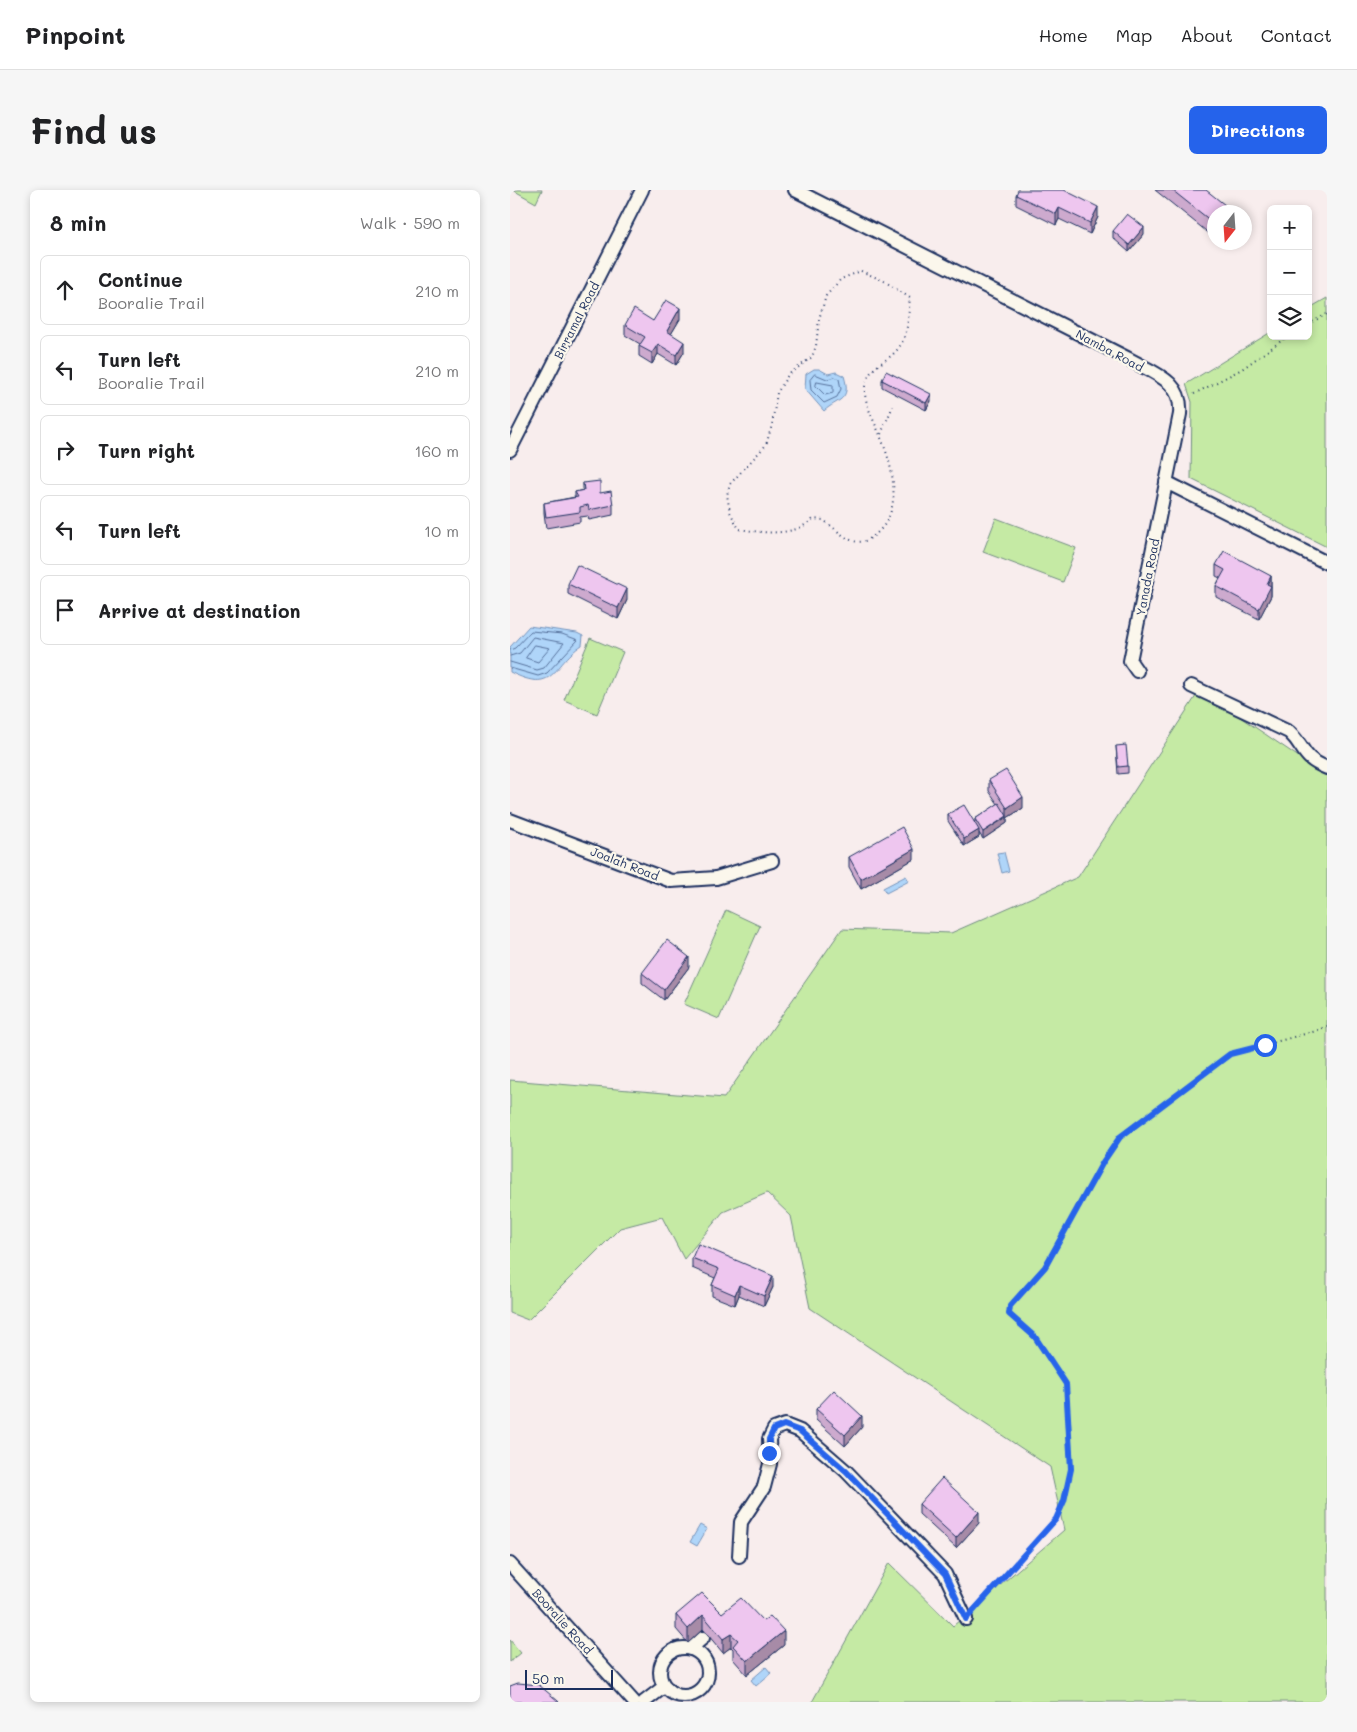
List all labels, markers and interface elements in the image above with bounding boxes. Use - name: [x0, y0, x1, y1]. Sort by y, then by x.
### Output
- text: Pinpoint: [25, 19, 126, 50]
- text: Home: [1039, 23, 1088, 47]
- text: Map: [1116, 23, 1152, 47]
- text: About: [1180, 23, 1233, 47]
- text: Contact: [1261, 23, 1332, 47]
- button: Directions: [1189, 106, 1327, 154]
- text: Find us: [30, 107, 157, 153]
- north arrow: [1207, 205, 1252, 250]
- map controls: [1267, 205, 1312, 340]
- button: +: [1267, 205, 1312, 250]
- text: 8 min: [50, 209, 106, 236]
- text: Walk · 590 m: [360, 212, 460, 233]
- button: −: [1267, 250, 1312, 295]
- text: Continue: [98, 267, 183, 292]
- icon: ahead: [51, 276, 79, 304]
- street label: Birramal Road: [550, 278, 602, 361]
- text: 210 m: [415, 280, 459, 301]
- text: Booralie Trail: [98, 292, 205, 313]
- button: layers: [1267, 295, 1312, 340]
- street label: Namba Road: [1073, 325, 1147, 375]
- text: Turn left: [98, 347, 181, 372]
- icon: left: [51, 356, 79, 384]
- text: 210 m: [415, 360, 459, 381]
- text: Booralie Trail: [98, 372, 205, 393]
- icon: right: [51, 436, 79, 464]
- text: Turn right: [98, 438, 195, 463]
- text: 160 m: [414, 440, 459, 461]
- icon: left: [51, 516, 79, 544]
- text: Turn left: [98, 518, 181, 543]
- text: 10 m: [424, 520, 459, 541]
- street label: Yanada Road: [1132, 537, 1162, 617]
- icon: arrive: [51, 596, 79, 624]
- text: Arrive at destination: [98, 598, 301, 623]
- street label: Joalah Road: [588, 843, 662, 884]
- route start: [1254, 1034, 1277, 1057]
- route end: [758, 1442, 781, 1465]
- street label: Booralie Road: [529, 1585, 597, 1657]
- scale bar: [525, 1667, 612, 1690]
- text: 50 m: [532, 1669, 564, 1688]

